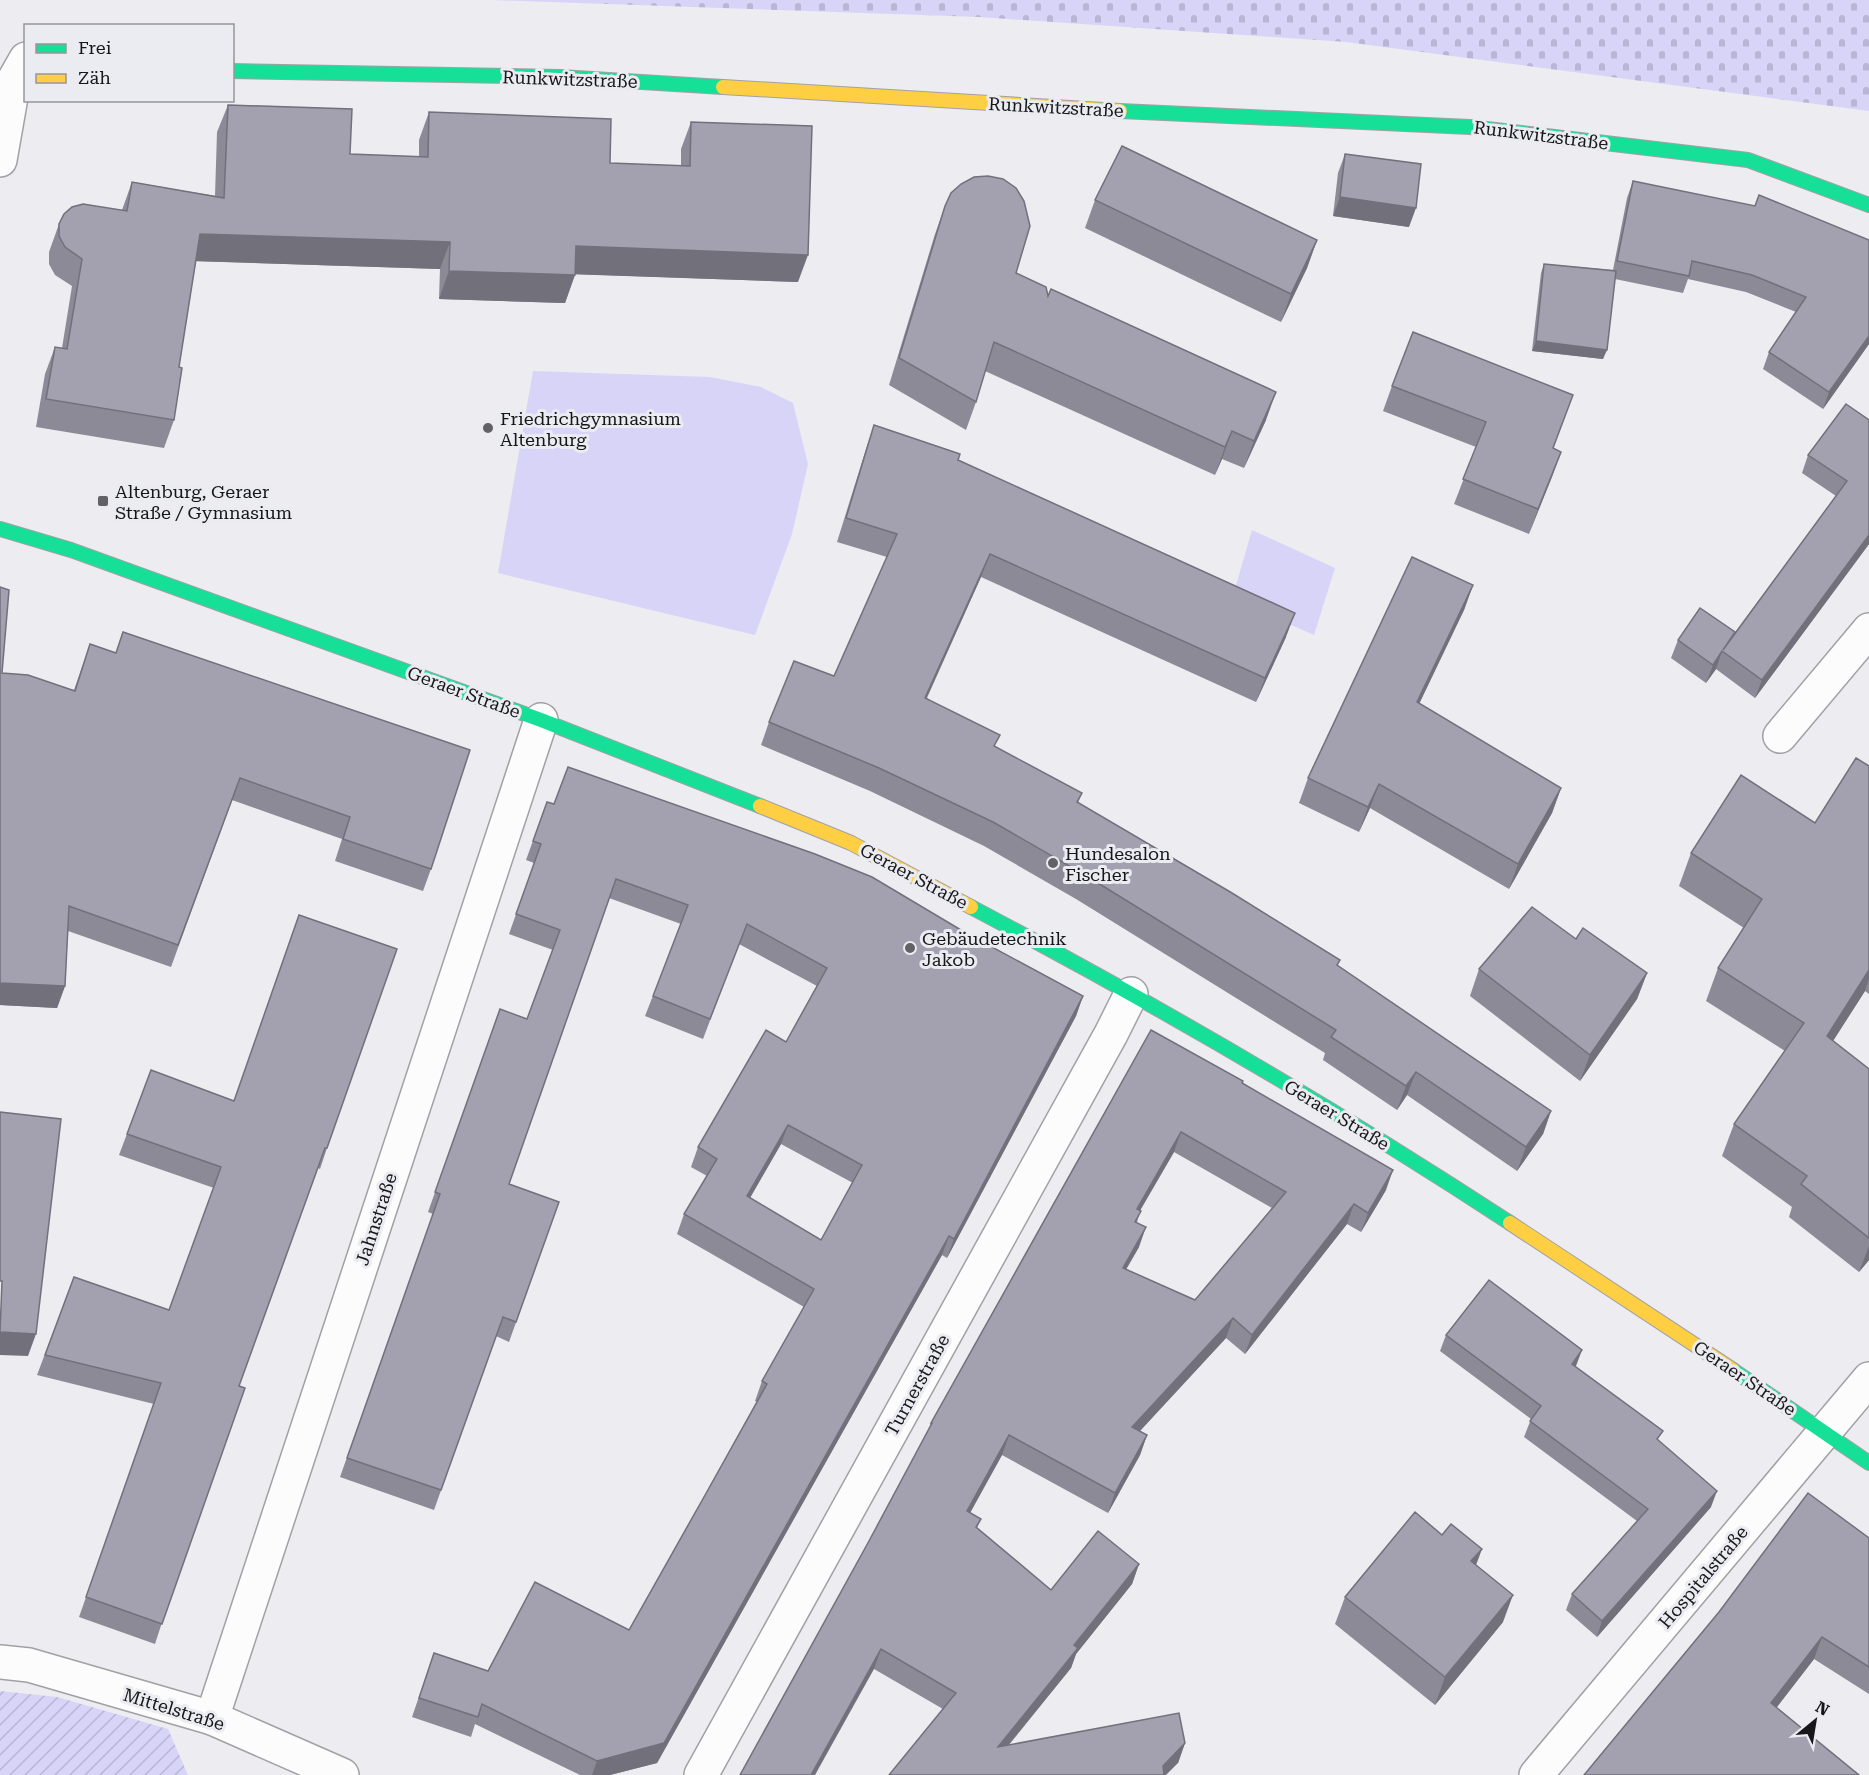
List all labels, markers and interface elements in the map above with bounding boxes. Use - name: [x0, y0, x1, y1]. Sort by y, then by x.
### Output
- legend: [24, 24, 234, 102]
- text: Frei: [78, 37, 112, 58]
- street label: Runkwitzstraße: [502, 66, 638, 92]
- text: Zäh: [78, 67, 111, 88]
- street label: Runkwitzstraße: [988, 93, 1124, 121]
- street label: Runkwitzstraße: [1472, 116, 1610, 154]
- place label: Friedrichgymnasium Altenburg: [500, 408, 681, 450]
- marker: Friedrichgymnasium Altenburg: [481, 421, 495, 435]
- place label: Altenburg, Geraer Straße / Gymnasium: [115, 481, 292, 523]
- marker: Altenburg, Geraer Straße / Gymnasium: [96, 494, 110, 508]
- street label: Geraer Straße: [405, 662, 524, 722]
- street label: Geraer Straße: [857, 839, 971, 913]
- place label: Hundesalon Fischer: [1065, 843, 1171, 885]
- marker: Hundesalon Fischer: [1046, 856, 1060, 870]
- place label: Gebäudetechnik Jakob: [922, 928, 1067, 970]
- marker: Gebäudetechnik Jakob: [903, 941, 917, 955]
- street label: Geraer Straße: [1281, 1075, 1393, 1155]
- street label: Jahnstraße: [351, 1170, 401, 1268]
- street label: Turnerstraße: [880, 1331, 954, 1439]
- street label: Geraer Straße: [1690, 1336, 1800, 1420]
- street label: Hospitalstraße: [1654, 1521, 1752, 1632]
- street label: Mittelstraße: [121, 1684, 227, 1734]
- north arrow: [1785, 1691, 1845, 1751]
- text: N: [1812, 1697, 1832, 1720]

